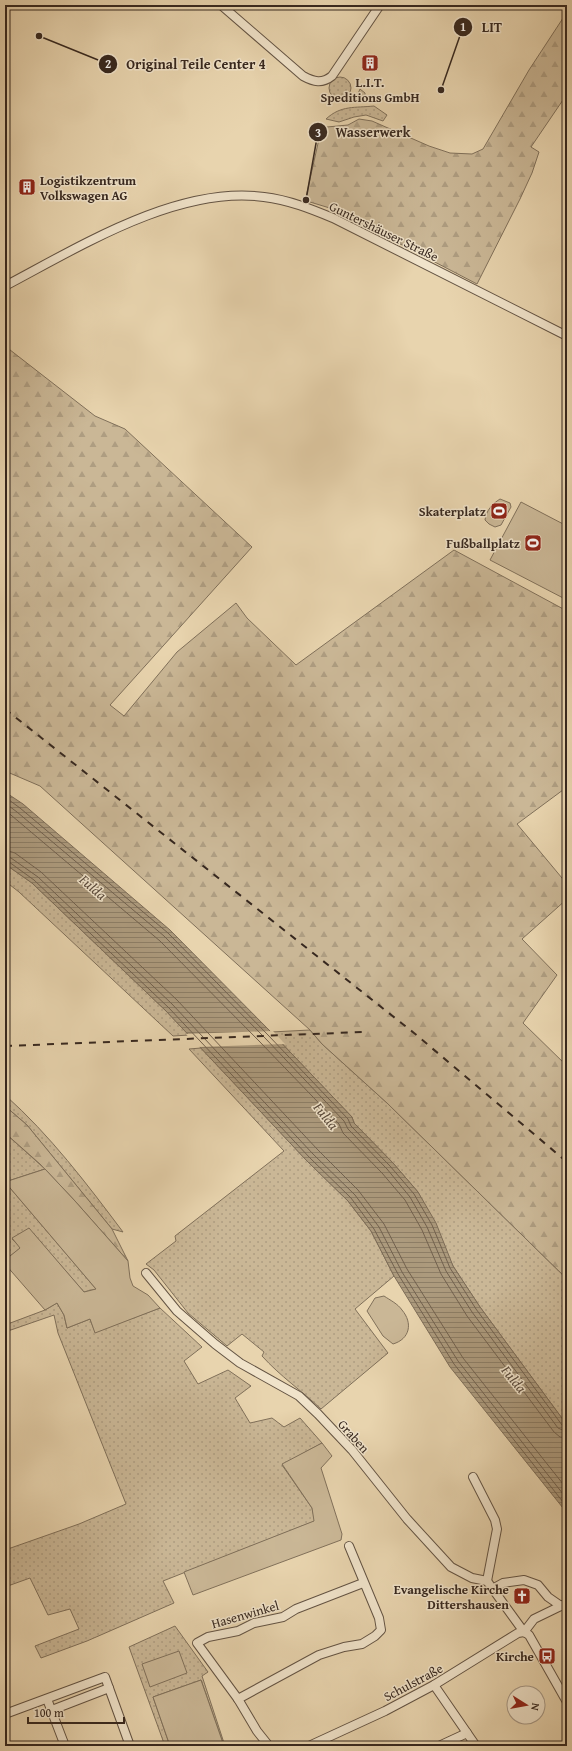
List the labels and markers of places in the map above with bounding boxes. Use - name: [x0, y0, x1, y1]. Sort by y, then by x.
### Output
- callout: LIT: [453, 14, 510, 40]
- callout: Original Teile Center 4: [98, 51, 274, 77]
- building icon: L.I.T. Speditions GmbH: [360, 53, 380, 73]
- place label: L.I.T. Speditions GmbH: [320, 73, 420, 107]
- callout: Wasserwerk: [308, 119, 419, 145]
- place label: Logistikzentrum Volkswagen AG: [40, 171, 137, 205]
- building icon: Logistikzentrum Volkswagen AG: [17, 177, 37, 197]
- sports icon: Skaterplatz: [489, 501, 509, 521]
- place label: Skaterplatz: [419, 502, 486, 521]
- sports icon: Fußballplatz: [523, 533, 543, 553]
- place label: Fußballplatz: [446, 534, 520, 553]
- place label: Evangelische Kirche Dittershausen: [394, 1580, 509, 1614]
- church icon: Evangelische Kirche Dittershausen: [512, 1586, 532, 1606]
- bus stop icon: Kirche: [537, 1646, 557, 1666]
- place label: Kirche: [496, 1647, 534, 1666]

